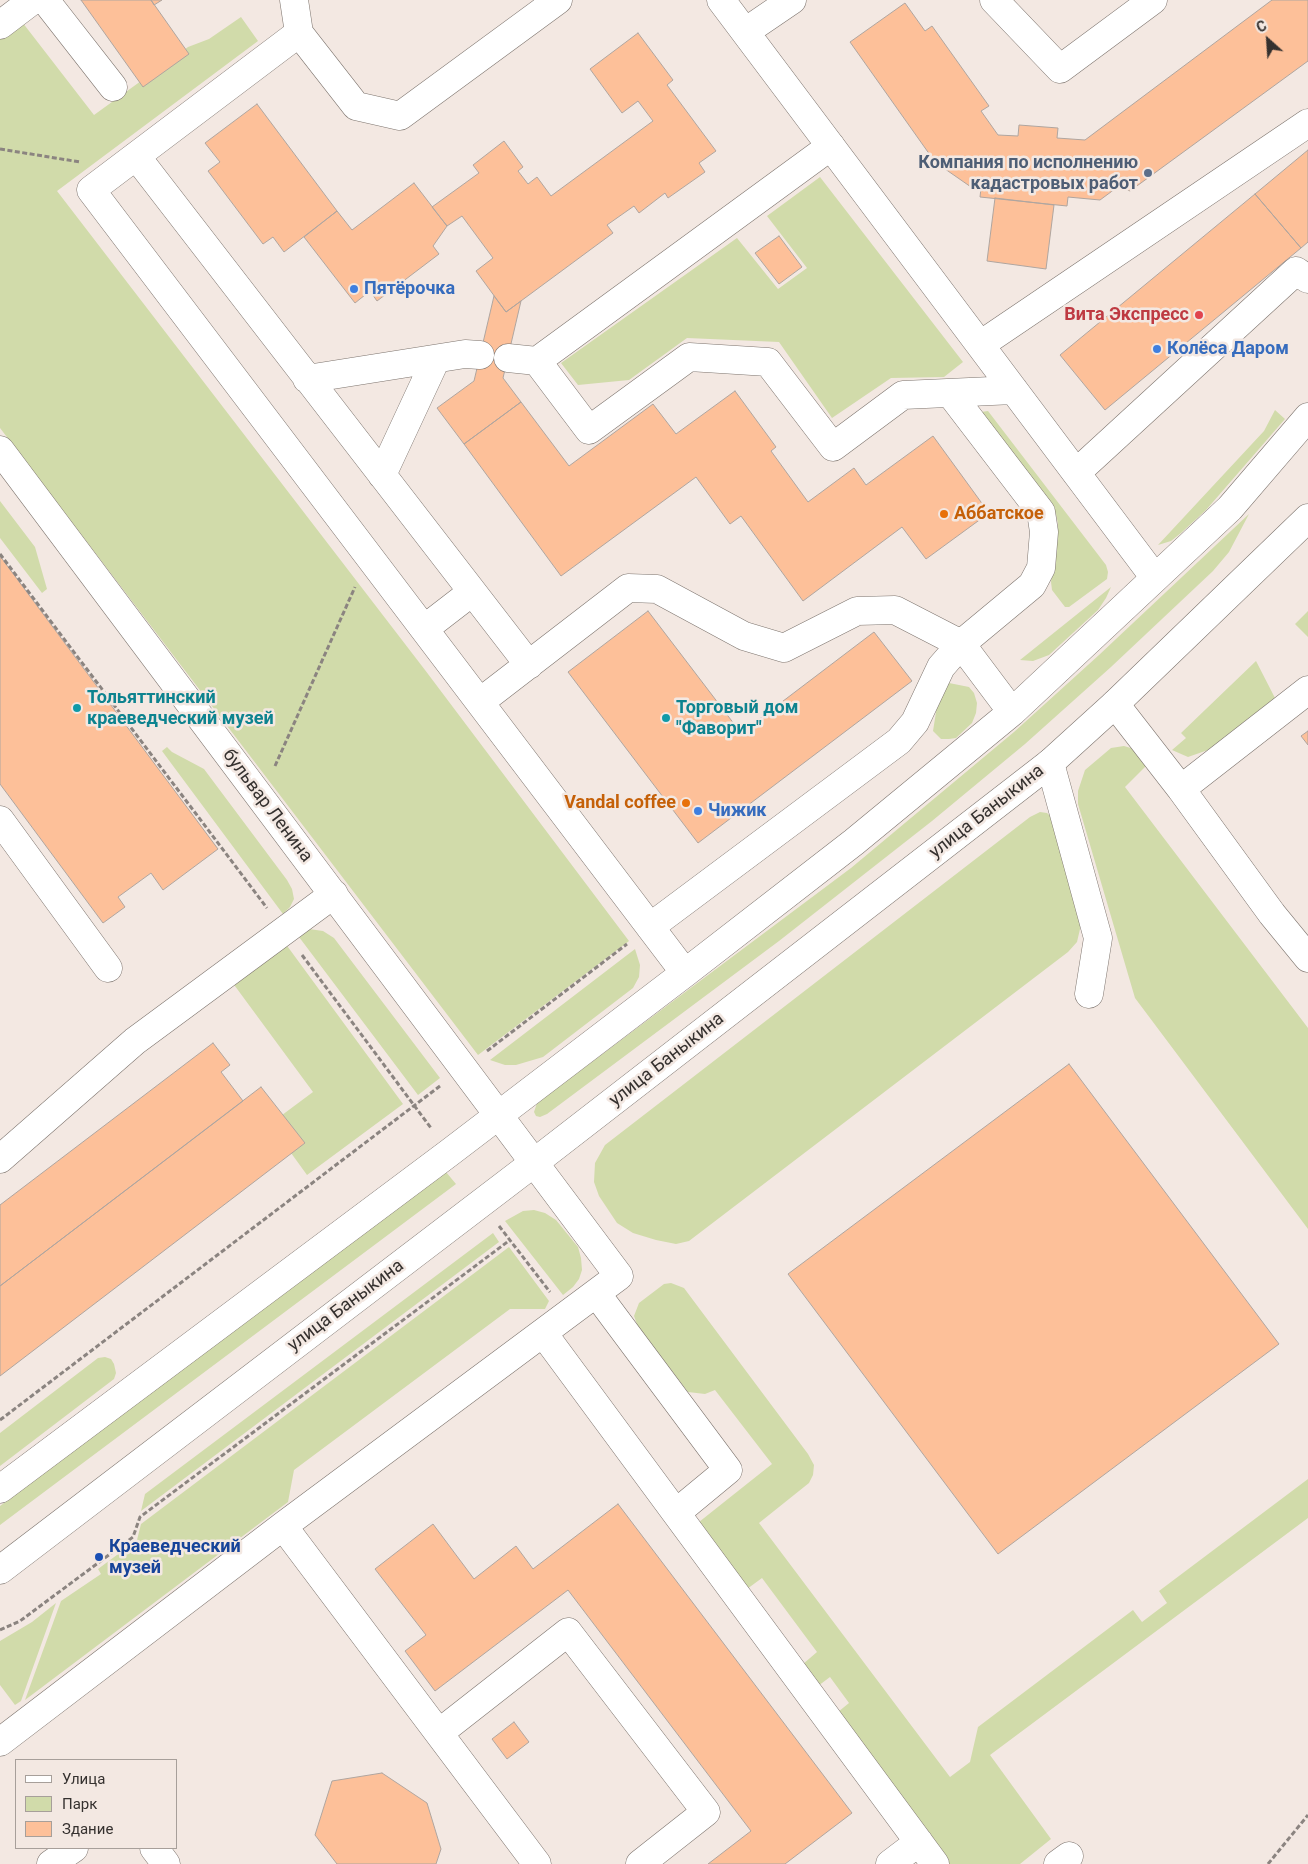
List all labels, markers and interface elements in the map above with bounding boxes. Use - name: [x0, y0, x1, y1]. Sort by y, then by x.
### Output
- north arrow: [1243, 15, 1293, 65]
- text: С: [1254, 17, 1269, 36]
- place label: Компания по исполнению кадастровых работ: [918, 152, 1138, 194]
- marker: Компания по исполнению кадастровых работ: [1142, 167, 1154, 179]
- place label: Пятёрочка: [364, 278, 455, 300]
- marker: Пятёрочка: [348, 283, 360, 295]
- place label: Вита Экспресс: [1064, 304, 1189, 326]
- marker: Вита Экспресс: [1193, 309, 1205, 321]
- place label: Колёса Даром: [1167, 338, 1289, 360]
- marker: Колёса Даром: [1151, 343, 1163, 355]
- place label: Аббатское: [954, 503, 1044, 525]
- marker: Аббатское: [938, 508, 950, 520]
- place label: Тольяттинский краеведческий музей: [87, 687, 274, 730]
- place label: Торговый дом "Фаворит": [676, 697, 798, 740]
- marker: Тольяттинский краеведческий музей: [71, 702, 83, 714]
- marker: Торговый дом "Фаворит": [660, 712, 672, 724]
- street label: бульвар Ленина: [217, 745, 317, 867]
- street label: улица Баныкина: [925, 760, 1049, 864]
- place label: Vandal coffee: [564, 792, 676, 814]
- marker: Vandal coffee: [680, 797, 692, 809]
- place label: Чижик: [708, 800, 766, 822]
- marker: Чижик: [692, 805, 704, 817]
- street label: улица Баныкина: [605, 1008, 729, 1112]
- street label: улица Баныкина: [284, 1255, 408, 1357]
- place label: Краеведческий музей: [109, 1536, 241, 1578]
- marker: Краеведческий музей: [93, 1551, 105, 1563]
- legend: [15, 1759, 178, 1849]
- text: Улица: [62, 1770, 105, 1788]
- text: Парк: [62, 1795, 97, 1813]
- text: Здание: [62, 1820, 113, 1838]

